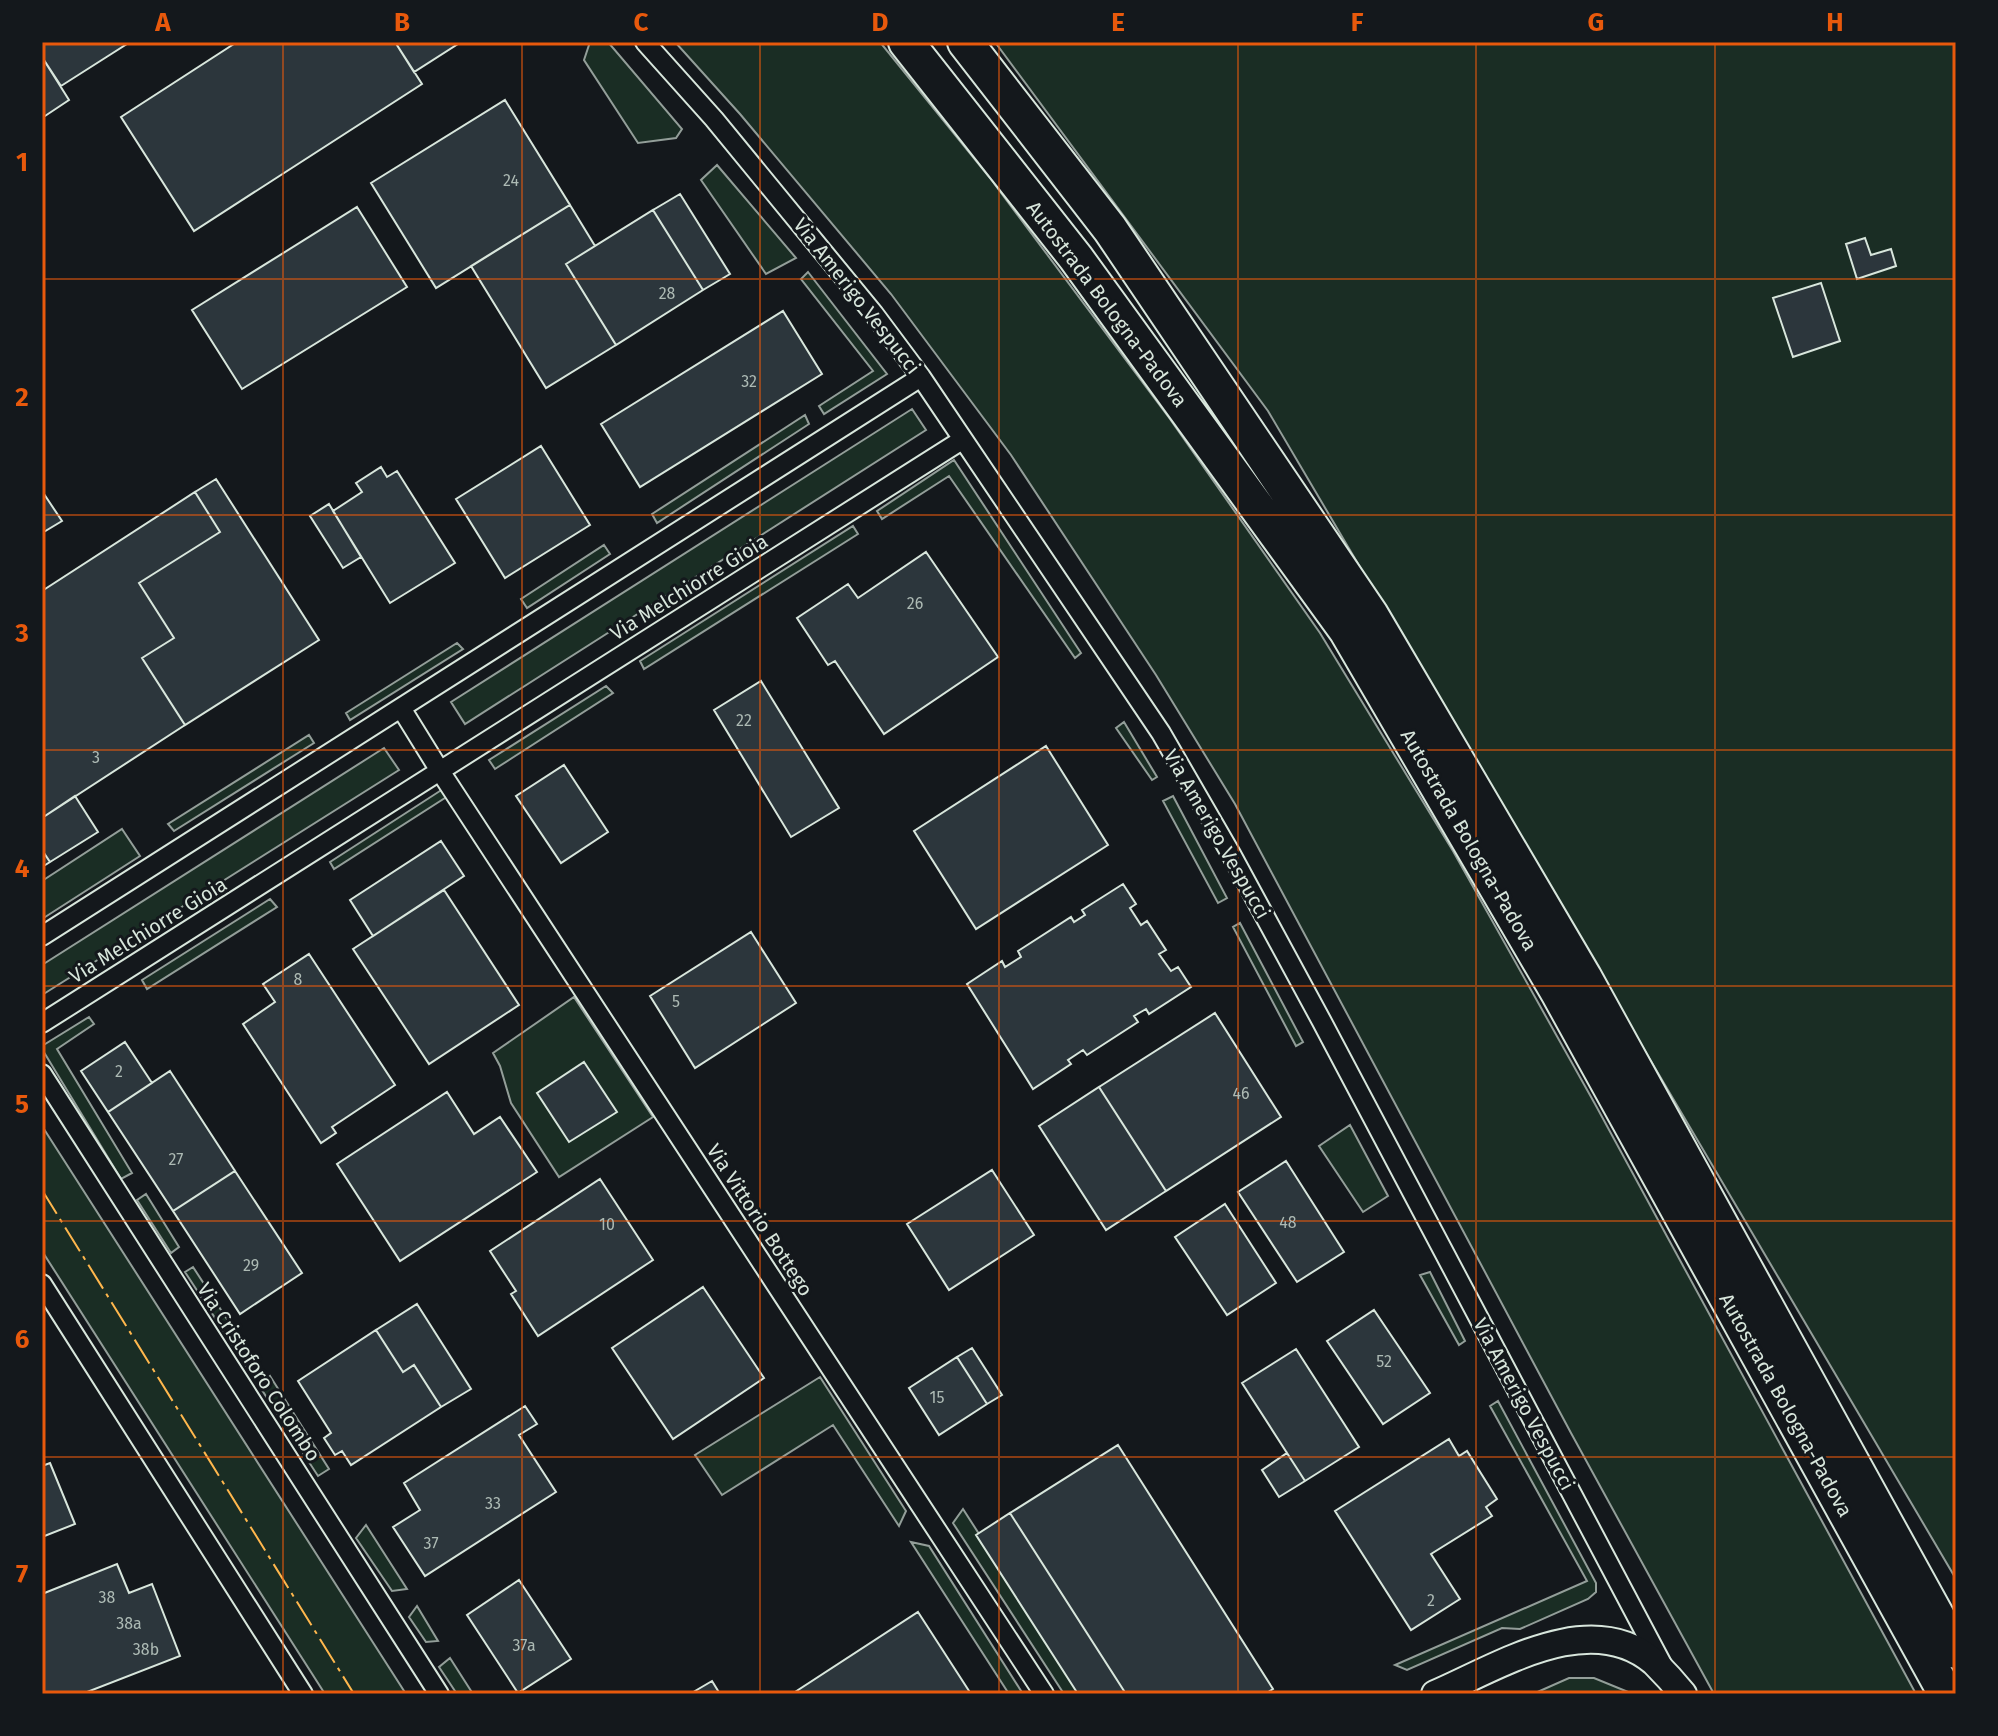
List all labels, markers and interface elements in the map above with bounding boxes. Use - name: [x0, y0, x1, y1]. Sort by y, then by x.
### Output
- text: A: [154, 7, 171, 38]
- text: B: [394, 7, 410, 38]
- text: C: [634, 7, 649, 38]
- text: D: [872, 7, 889, 38]
- text: E: [1111, 7, 1125, 38]
- text: F: [1351, 7, 1364, 38]
- text: G: [1588, 7, 1604, 38]
- text: H: [1826, 7, 1844, 38]
- text: 1: [16, 147, 28, 178]
- house number: 24: [503, 171, 519, 190]
- street label: Autostrada Bologna-Padova: [1022, 196, 1192, 412]
- street label: Via Amerigo Vespucci: [789, 213, 925, 379]
- house number: 28: [659, 284, 676, 303]
- house number: 32: [741, 372, 757, 391]
- text: 2: [15, 382, 29, 413]
- street label: Via Melchiorre Gioia: [606, 529, 772, 645]
- house number: 26: [907, 594, 923, 613]
- text: 3: [14, 618, 29, 649]
- house number: 22: [736, 711, 752, 730]
- street label: Autostrada Bologna-Padova: [1396, 725, 1542, 955]
- street label: Via Amerigo Vespucci: [1159, 745, 1275, 923]
- house number: 3: [92, 748, 100, 767]
- text: 4: [15, 853, 30, 884]
- street label: Via Melchiorre Gioia: [65, 872, 231, 988]
- house number: 8: [294, 970, 303, 989]
- house number: 5: [672, 992, 680, 1011]
- house number: 2: [115, 1062, 123, 1081]
- house number: 46: [1232, 1084, 1250, 1103]
- text: 5: [15, 1089, 29, 1120]
- street label: Via Vittorio Bottego: [702, 1139, 818, 1301]
- house number: 27: [169, 1150, 183, 1169]
- house number: 48: [1279, 1213, 1297, 1232]
- house number: 10: [599, 1215, 615, 1234]
- house number: 29: [243, 1256, 259, 1275]
- street label: Via Cristoforo Colombo: [192, 1278, 326, 1466]
- street label: Autostrada Bologna-Padova: [1714, 1289, 1858, 1521]
- street label: Via Amerigo Vespucci: [1468, 1314, 1580, 1494]
- text: 6: [15, 1324, 30, 1355]
- house number: 52: [1376, 1352, 1392, 1371]
- house number: 15: [930, 1388, 944, 1407]
- house number: 33: [485, 1494, 501, 1513]
- house number: 37: [423, 1534, 439, 1553]
- text: 7: [16, 1559, 28, 1590]
- house number: 38: [99, 1588, 116, 1607]
- house number: 2: [1427, 1591, 1435, 1610]
- house number: 38a: [116, 1614, 142, 1633]
- house number: 37a: [512, 1636, 536, 1655]
- house number: 38b: [133, 1640, 159, 1659]

